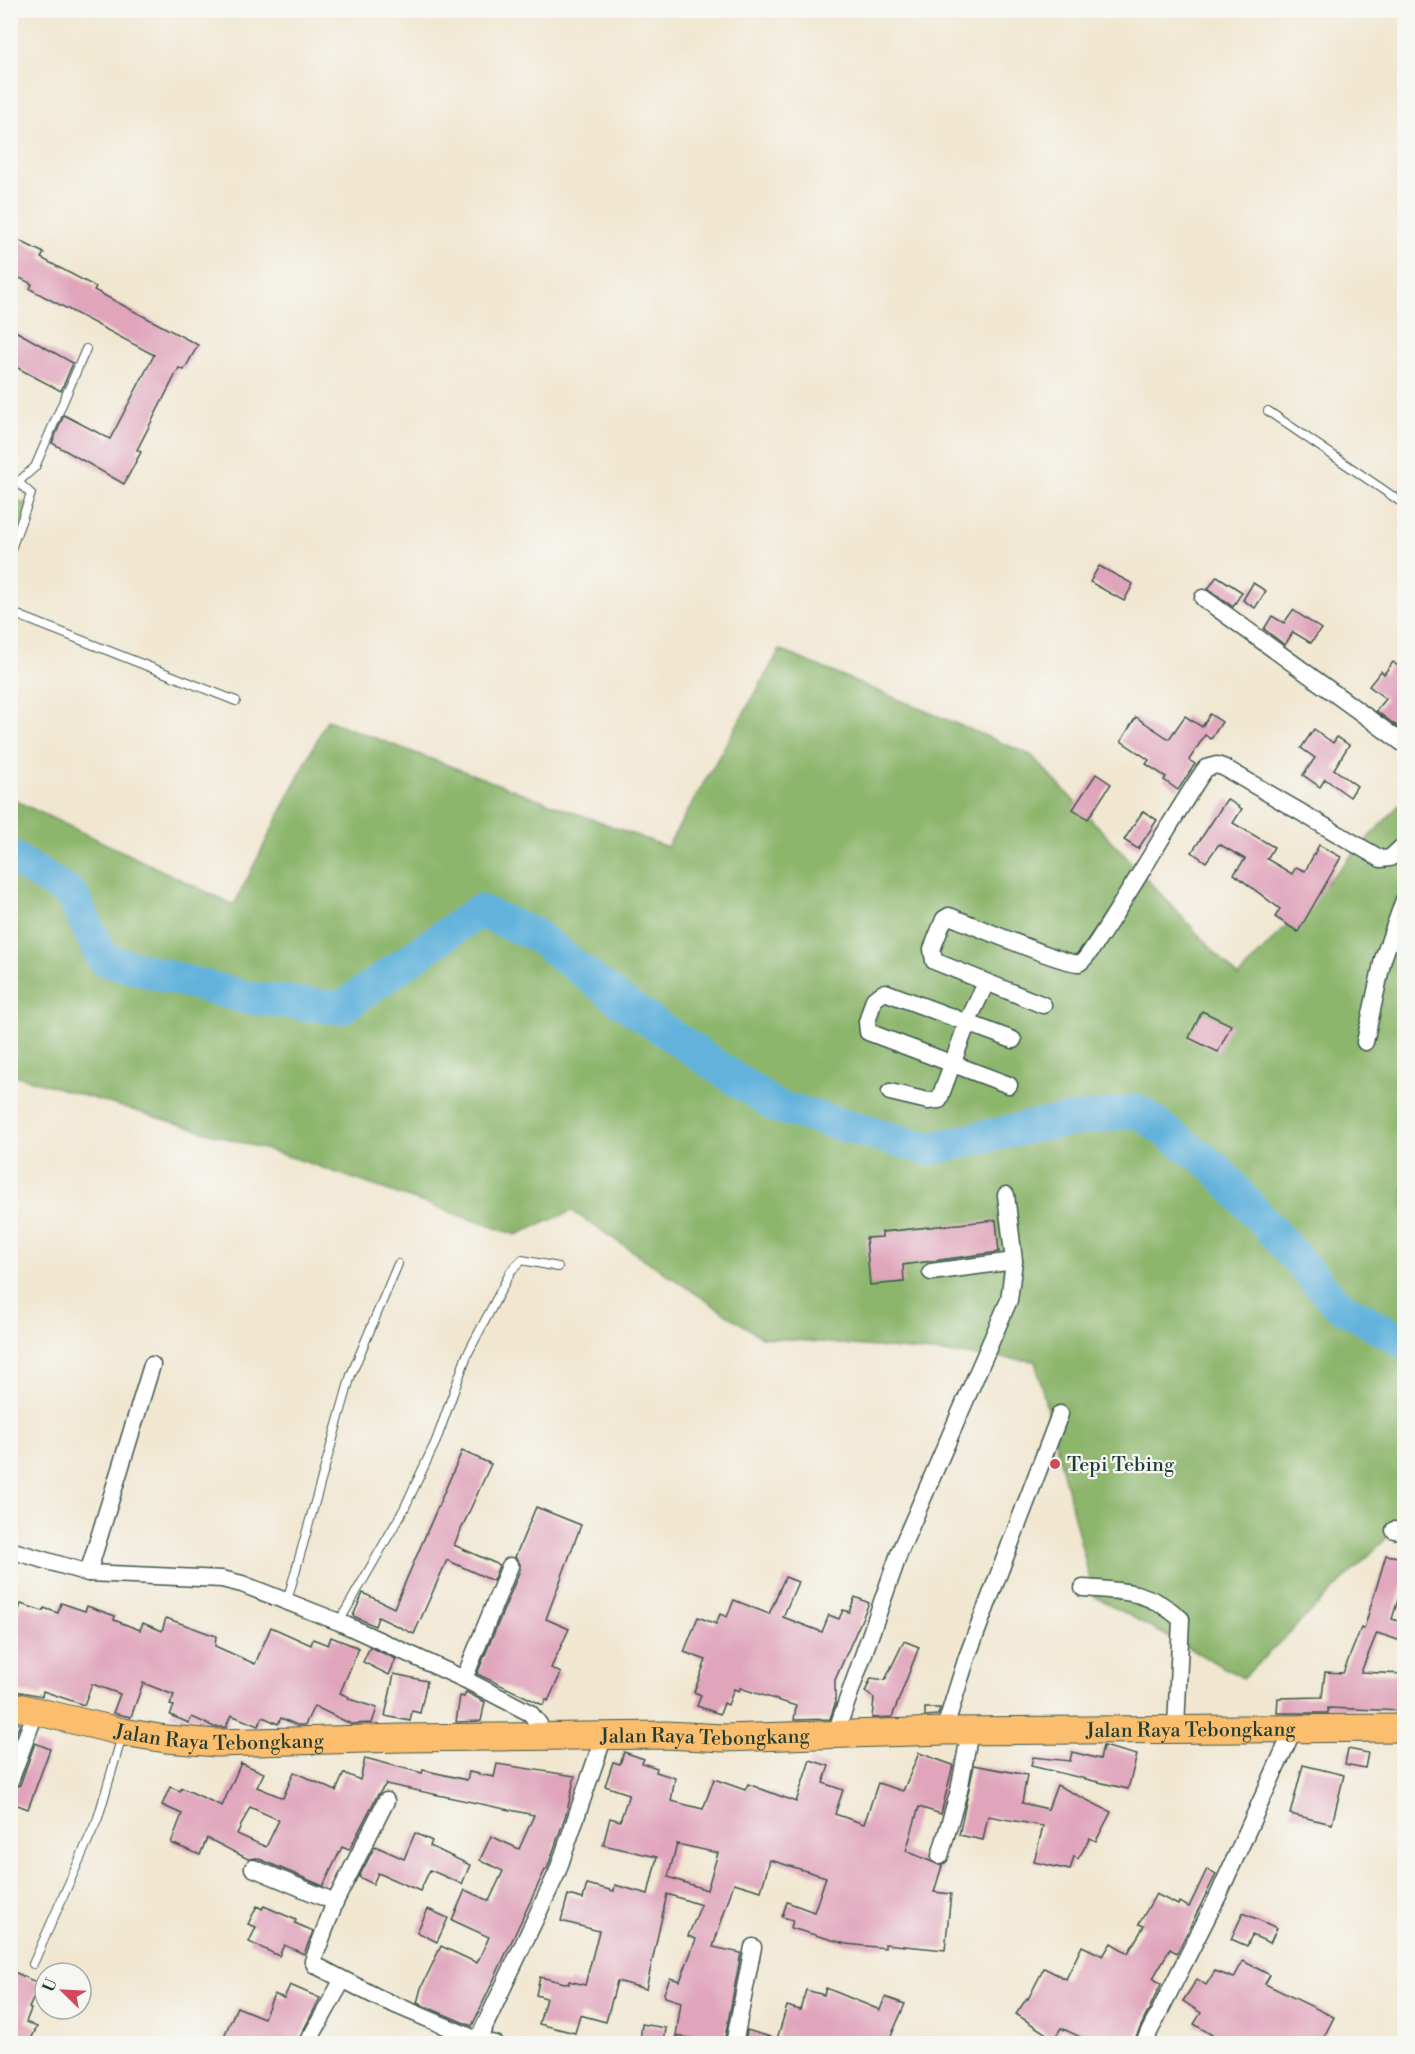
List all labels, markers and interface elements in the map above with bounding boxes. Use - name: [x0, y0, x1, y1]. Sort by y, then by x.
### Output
- place label: Tepi Tebing: [1067, 1453, 1175, 1478]
- marker: Tepi Tebing: [1048, 1457, 1062, 1471]
- street label: Jalan Raya Tebongkang: [1085, 1718, 1296, 1744]
- street label: Jalan Raya Tebongkang: [111, 1719, 325, 1757]
- street label: Jalan Raya Tebongkang: [599, 1724, 811, 1752]
- north arrow: [33, 1961, 93, 2021]
- text: U: [39, 1975, 62, 1995]

